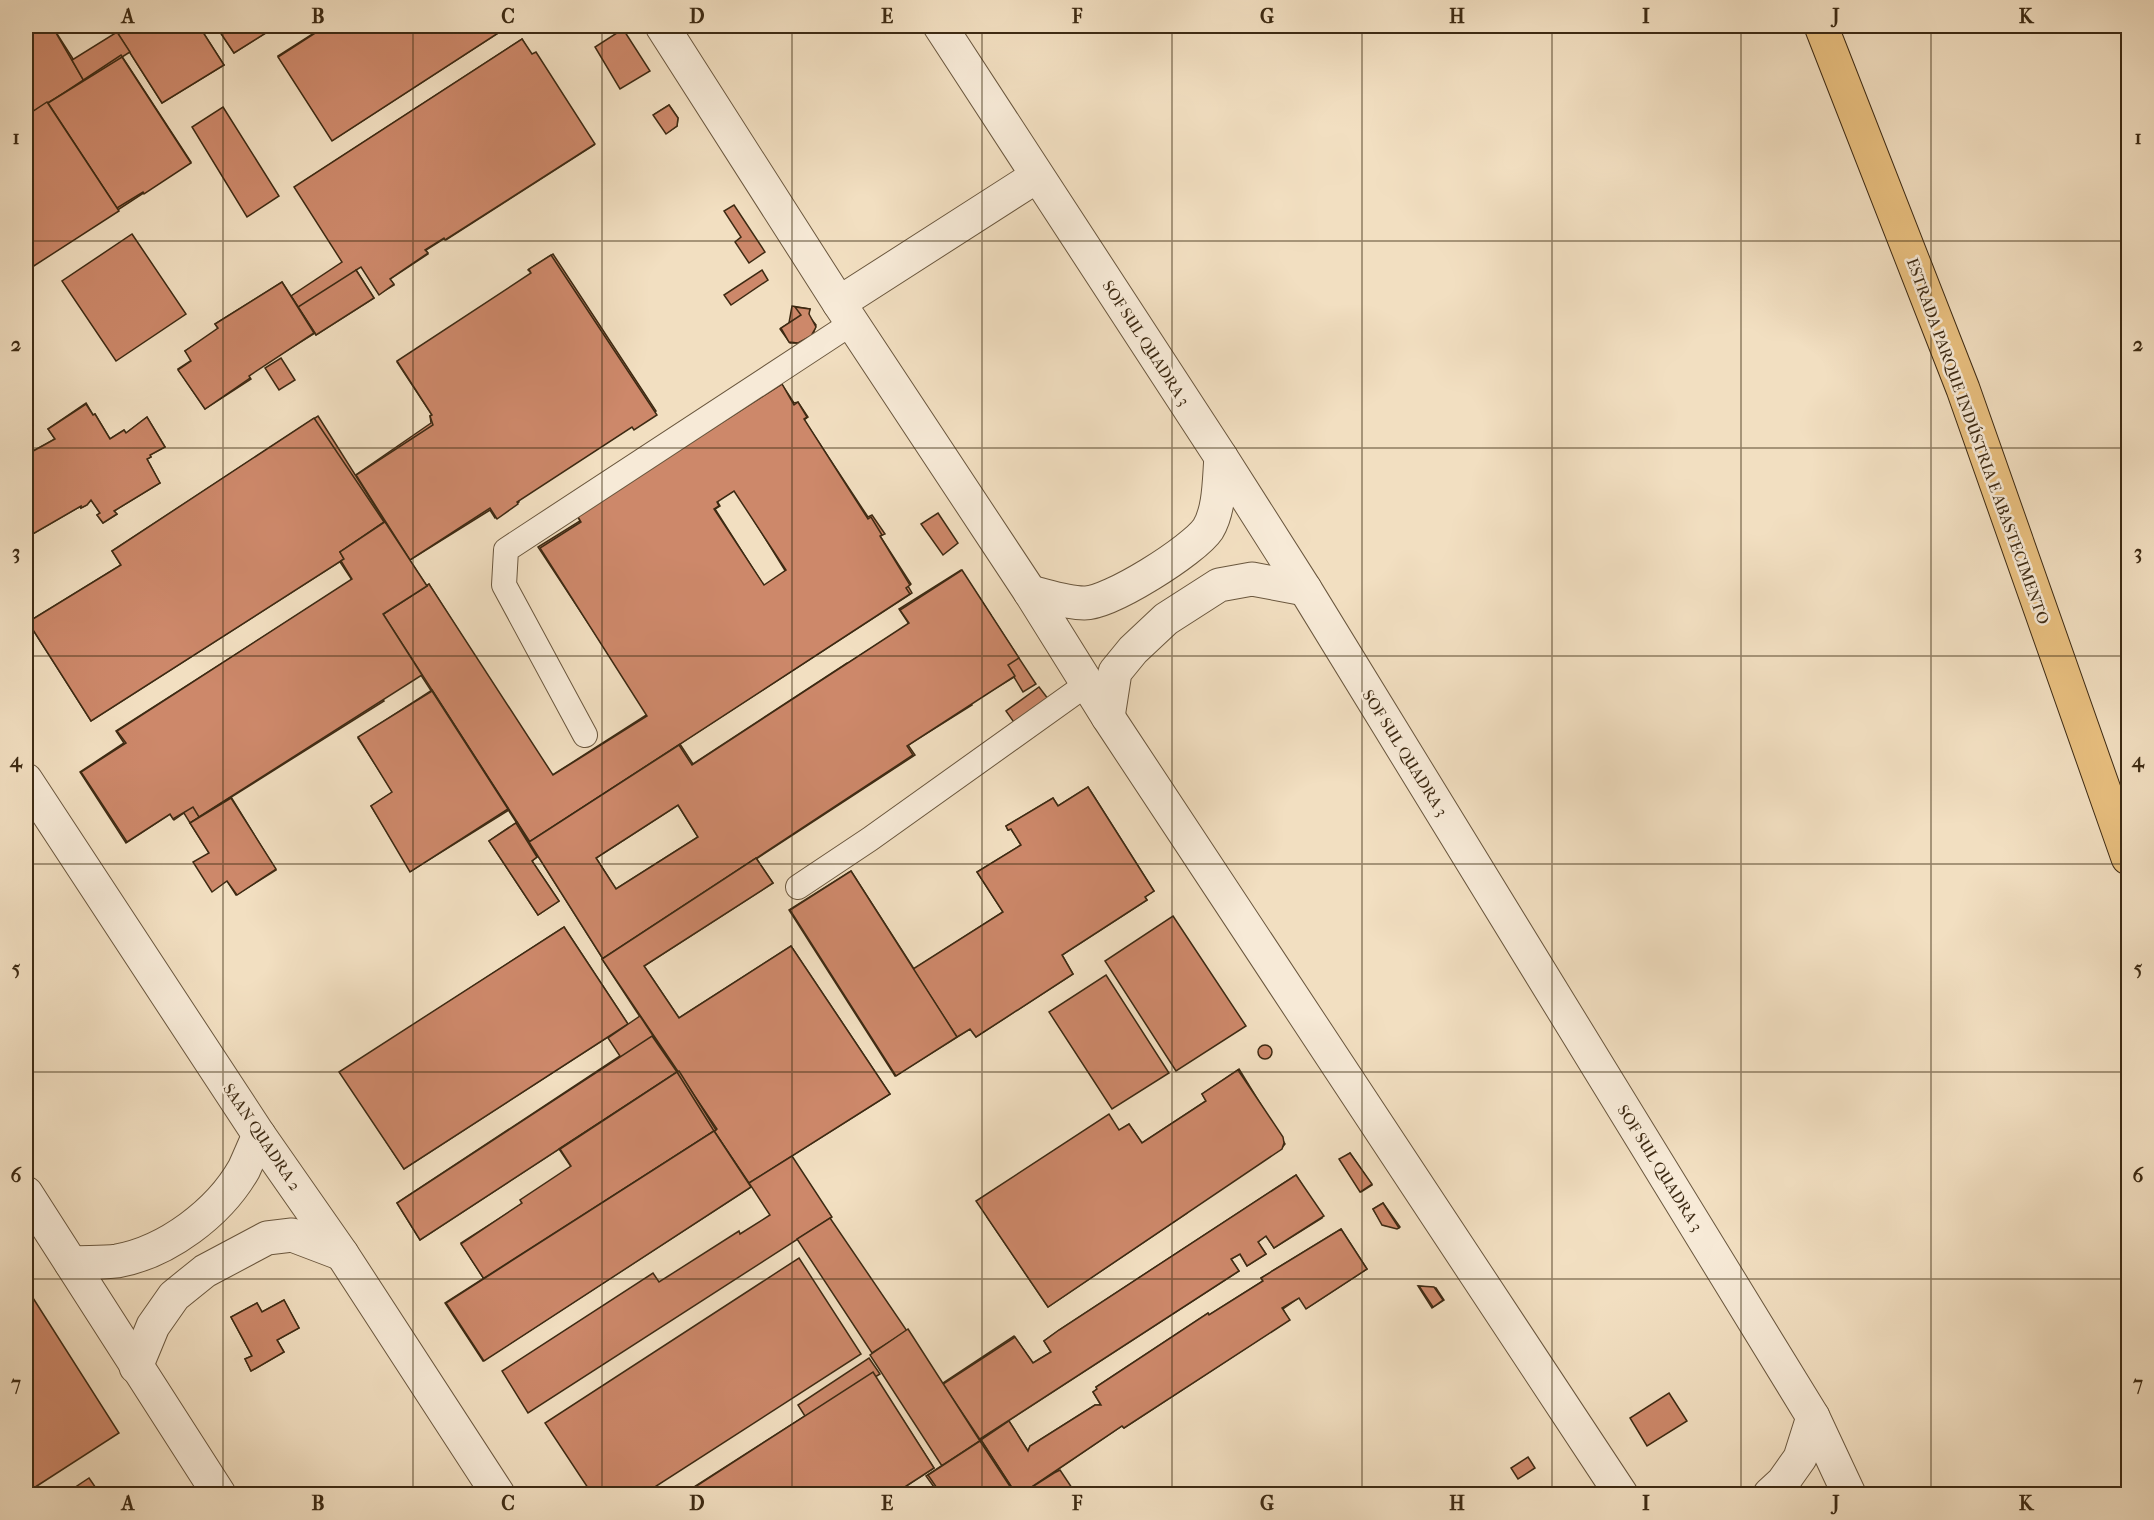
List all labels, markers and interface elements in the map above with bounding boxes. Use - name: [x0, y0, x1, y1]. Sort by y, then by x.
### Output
- text: A: [120, 5, 136, 28]
- text: B: [311, 5, 325, 28]
- text: C: [501, 5, 515, 28]
- text: D: [689, 5, 705, 28]
- text: E: [881, 5, 893, 28]
- text: F: [1071, 5, 1083, 28]
- text: G: [1260, 5, 1274, 28]
- text: H: [1449, 5, 1465, 28]
- text: I: [1642, 5, 1650, 28]
- text: J: [1830, 5, 1840, 28]
- text: K: [2019, 5, 2035, 28]
- text: 1: [12, 126, 20, 149]
- text: 1: [2134, 126, 2142, 149]
- street label: ESTRADA PARQUE INDÚSTRIA E ABASTECIMENTO: [1903, 255, 2053, 627]
- street label: SOF SUL QUADRA 3: [1098, 277, 1194, 409]
- text: 2: [11, 333, 21, 356]
- text: 2: [2133, 333, 2143, 356]
- text: 3: [12, 541, 20, 564]
- text: 3: [2134, 541, 2142, 564]
- street label: SOF SUL QUADRA 3: [1358, 686, 1452, 820]
- text: 4: [9, 749, 23, 773]
- text: 4: [2131, 749, 2145, 773]
- text: 5: [12, 957, 21, 980]
- text: 5: [2134, 957, 2143, 980]
- street label: SAAN QUADRA 2: [219, 1080, 305, 1194]
- street label: SOF SUL QUADRA 3: [1613, 1101, 1707, 1235]
- text: 6: [11, 1164, 23, 1187]
- text: 6: [2133, 1164, 2145, 1187]
- text: 7: [10, 1372, 21, 1395]
- text: 7: [2132, 1372, 2143, 1395]
- text: A: [120, 1492, 136, 1515]
- text: B: [311, 1492, 325, 1515]
- text: C: [501, 1492, 515, 1515]
- text: D: [689, 1492, 705, 1515]
- text: E: [881, 1492, 893, 1515]
- text: F: [1071, 1492, 1083, 1515]
- text: G: [1260, 1492, 1274, 1515]
- text: H: [1449, 1492, 1465, 1515]
- text: I: [1642, 1492, 1650, 1515]
- text: J: [1830, 1492, 1840, 1515]
- text: K: [2019, 1492, 2035, 1515]

